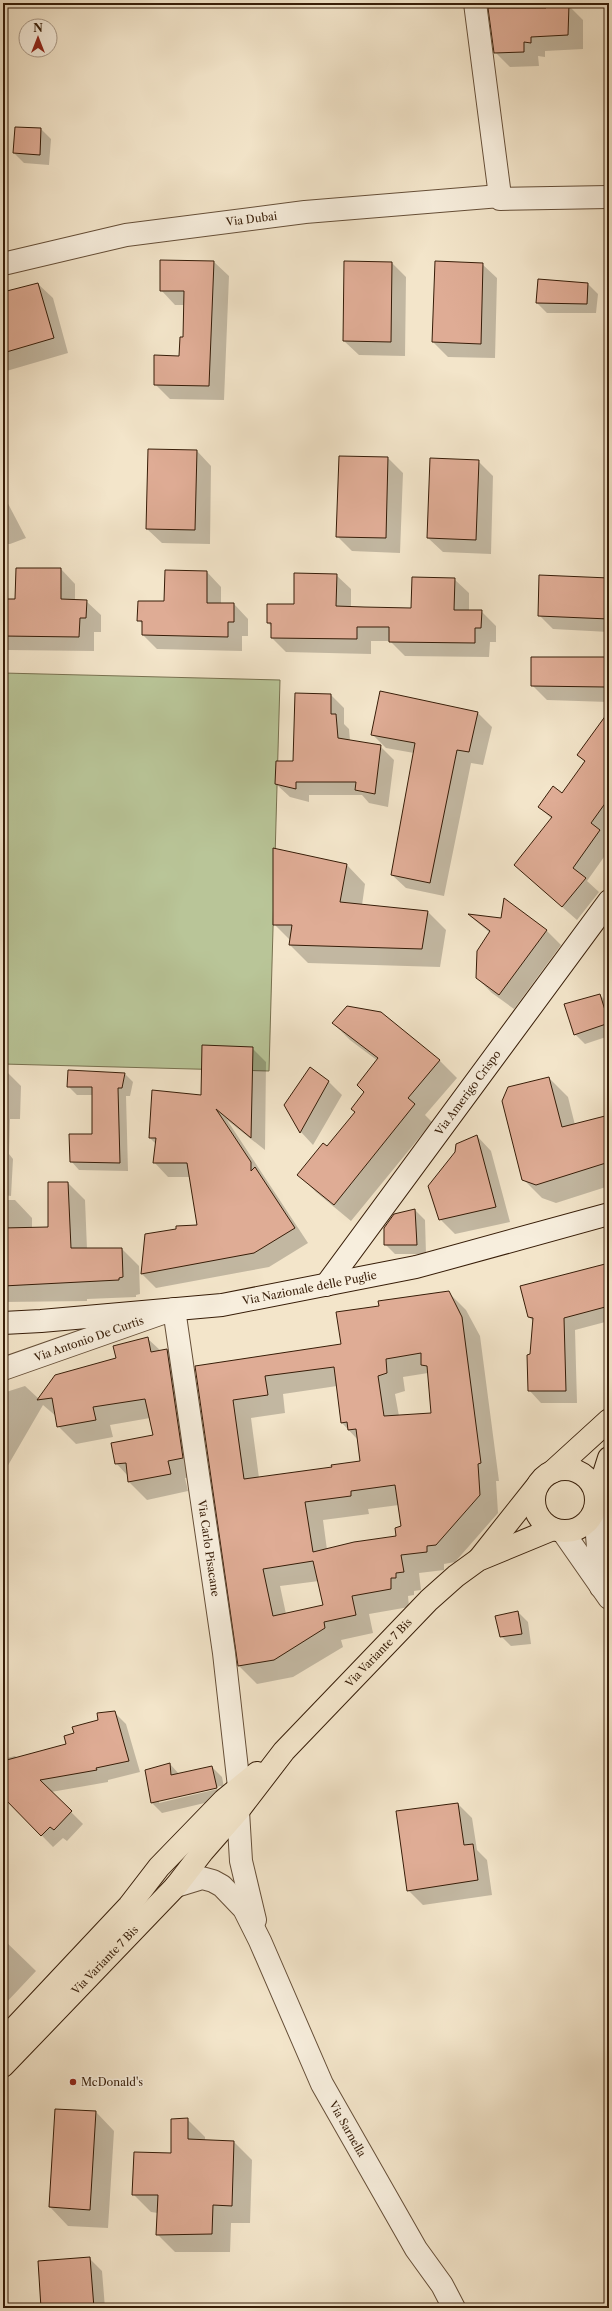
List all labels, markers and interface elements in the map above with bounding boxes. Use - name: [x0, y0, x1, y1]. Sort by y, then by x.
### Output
- north arrow: [18, 18, 58, 58]
- text: N: [33, 21, 43, 35]
- street label: Via Dubai: [224, 209, 279, 229]
- street label: Via Amerigo Crispo: [431, 1047, 504, 1139]
- street label: Via Nazionale delle Puglie: [240, 1268, 378, 1308]
- street label: Via Antonio De Curtis: [31, 1313, 146, 1365]
- street label: Via Carlo Pisacane: [195, 1498, 223, 1598]
- street label: Via Variante 7 Bis: [342, 1615, 415, 1691]
- street label: Via Variante 7 Bis: [68, 1923, 141, 1998]
- place label: McDonald's: [81, 2075, 143, 2089]
- marker: McDonald's: [68, 2077, 78, 2087]
- street label: Via Sarnella: [326, 2097, 369, 2160]

